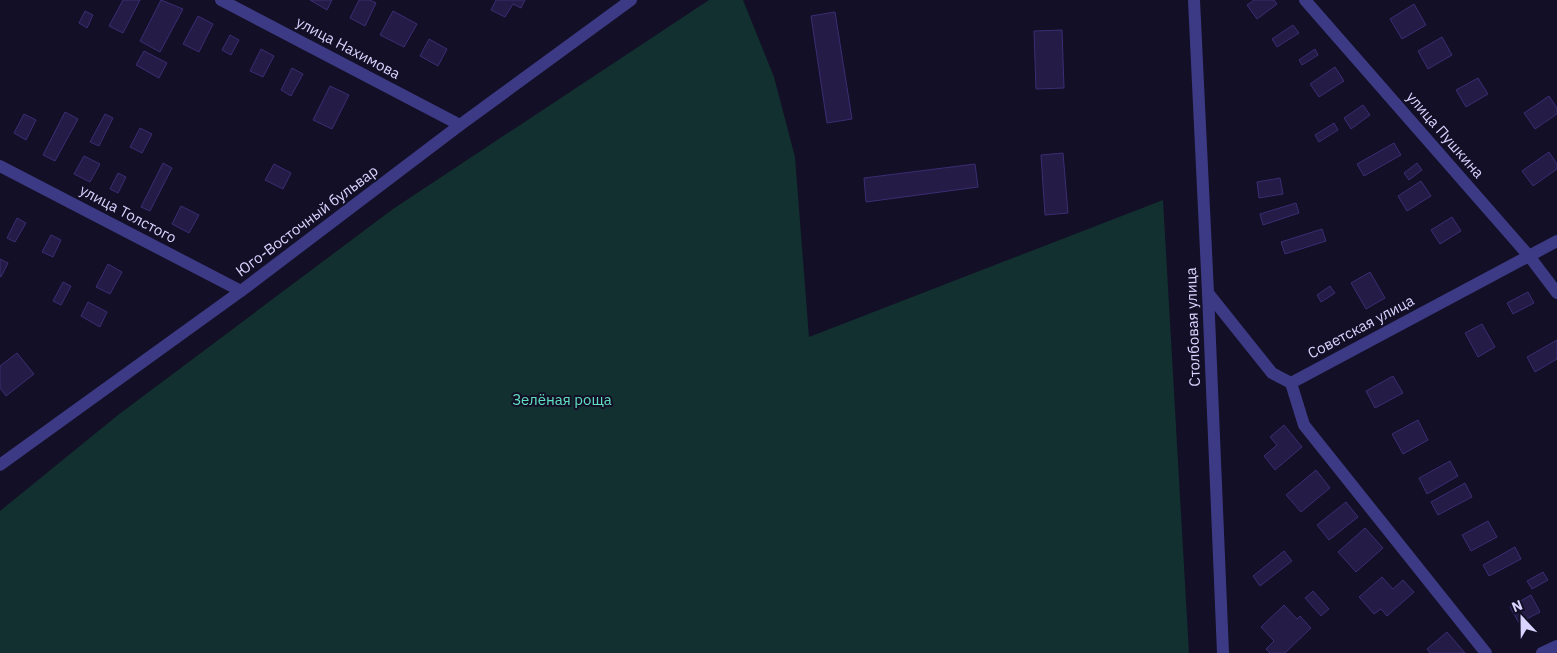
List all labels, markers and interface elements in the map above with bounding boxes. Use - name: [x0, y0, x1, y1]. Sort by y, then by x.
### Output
- street label: улица Нахимова: [293, 12, 404, 83]
- street label: улица Пушкина: [1403, 87, 1488, 182]
- street label: Юго-Восточный бульвар: [232, 161, 382, 280]
- street label: улица Толстого: [77, 180, 180, 247]
- street label: Столбовая улица: [1181, 267, 1204, 387]
- street label: Советская улица: [1304, 291, 1417, 363]
- park label: Зелёная роща: [512, 390, 612, 409]
- north arrow: [1497, 593, 1547, 643]
- text: N: [1509, 596, 1525, 616]

